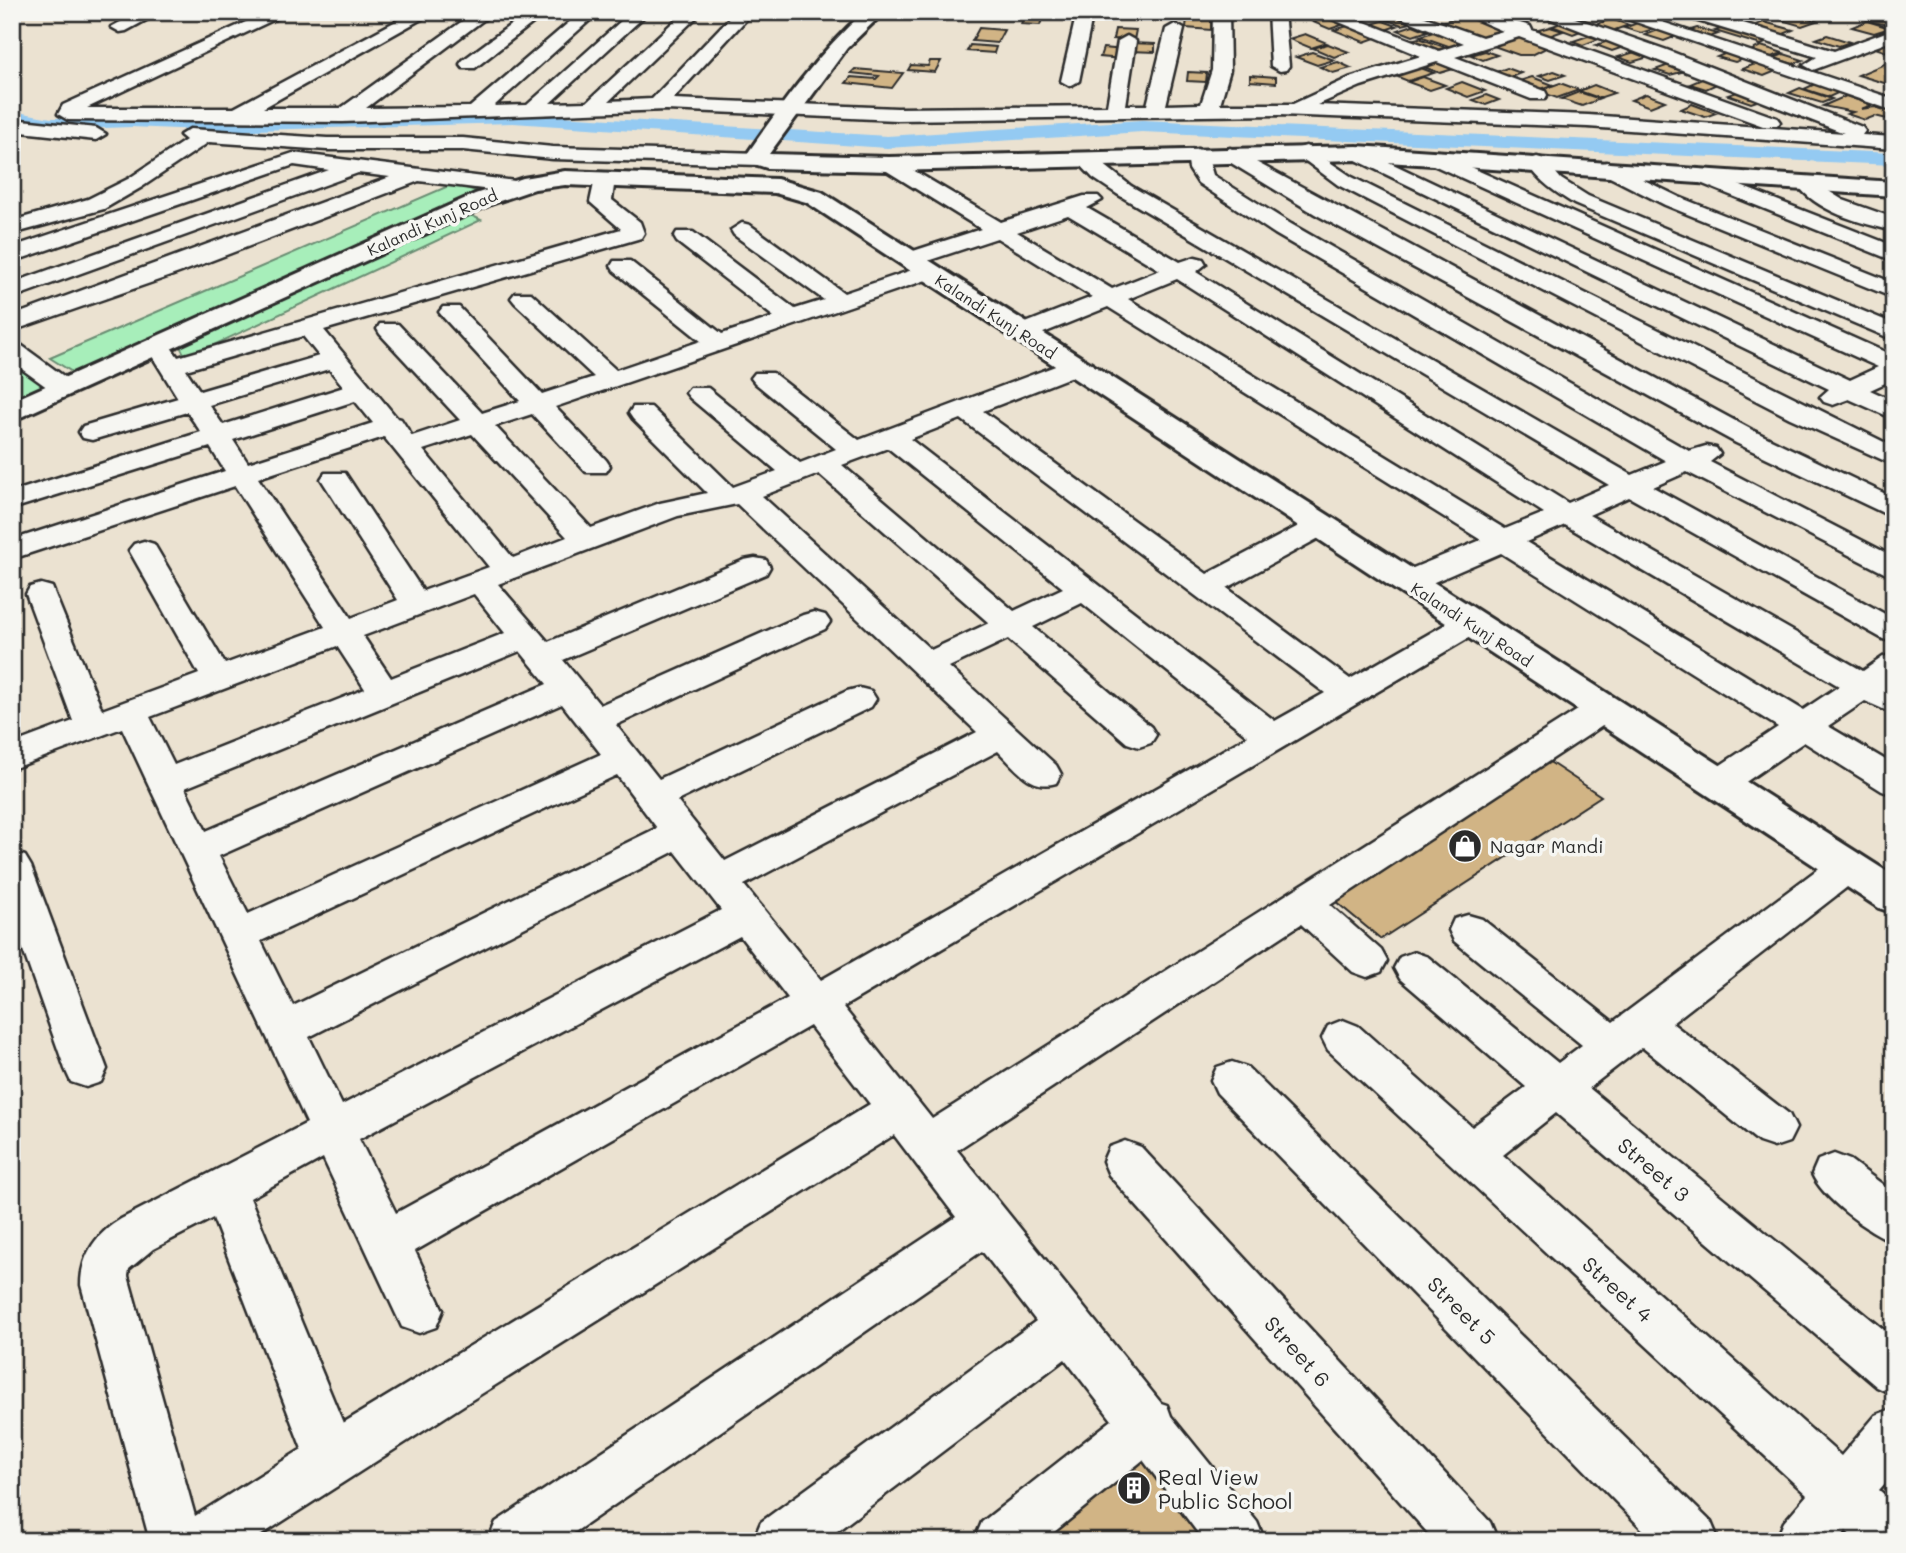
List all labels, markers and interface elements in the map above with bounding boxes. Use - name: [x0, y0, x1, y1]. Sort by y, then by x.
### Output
- street label: Kalandi Kunj Road: [364, 184, 500, 260]
- street label: Kalandi Kunj Road: [931, 269, 1061, 363]
- street label: Kalandi Kunj Road: [1407, 577, 1537, 671]
- shop icon: Nagar Mandi: [1446, 827, 1484, 865]
- place label: Nagar Mandi: [1490, 834, 1603, 858]
- street label: Street 3: [1612, 1131, 1696, 1207]
- street label: Street 4: [1577, 1250, 1659, 1328]
- street label: Street 5: [1422, 1270, 1502, 1350]
- street label: Street 6: [1259, 1310, 1337, 1392]
- place label: Real View Public School: [1158, 1463, 1293, 1514]
- building icon: Real View Public School: [1115, 1469, 1153, 1507]

